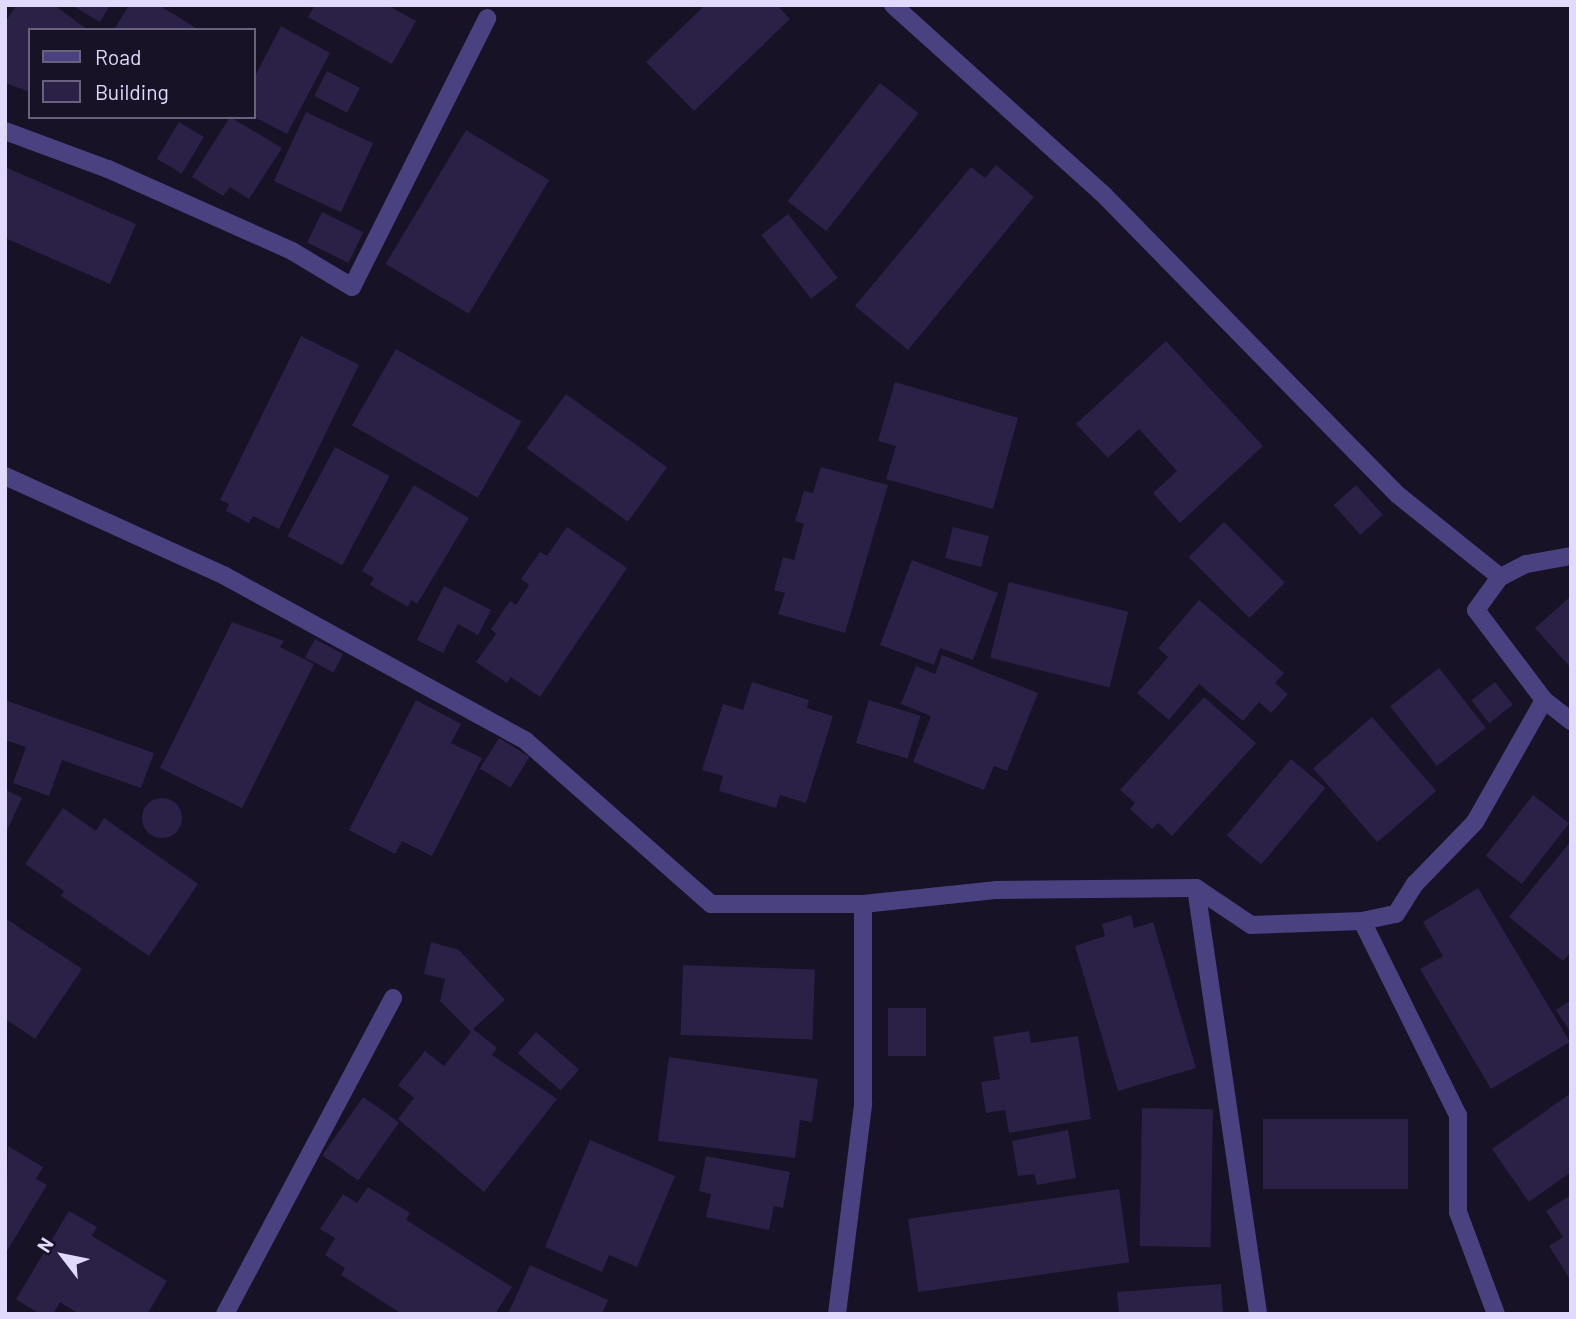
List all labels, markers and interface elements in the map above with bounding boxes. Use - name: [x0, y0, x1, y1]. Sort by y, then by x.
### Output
- legend: [28, 28, 256, 119]
- text: Road: [95, 44, 141, 69]
- text: Building: [95, 79, 169, 104]
- north arrow: [28, 1221, 98, 1291]
- text: N: [32, 1233, 58, 1256]

